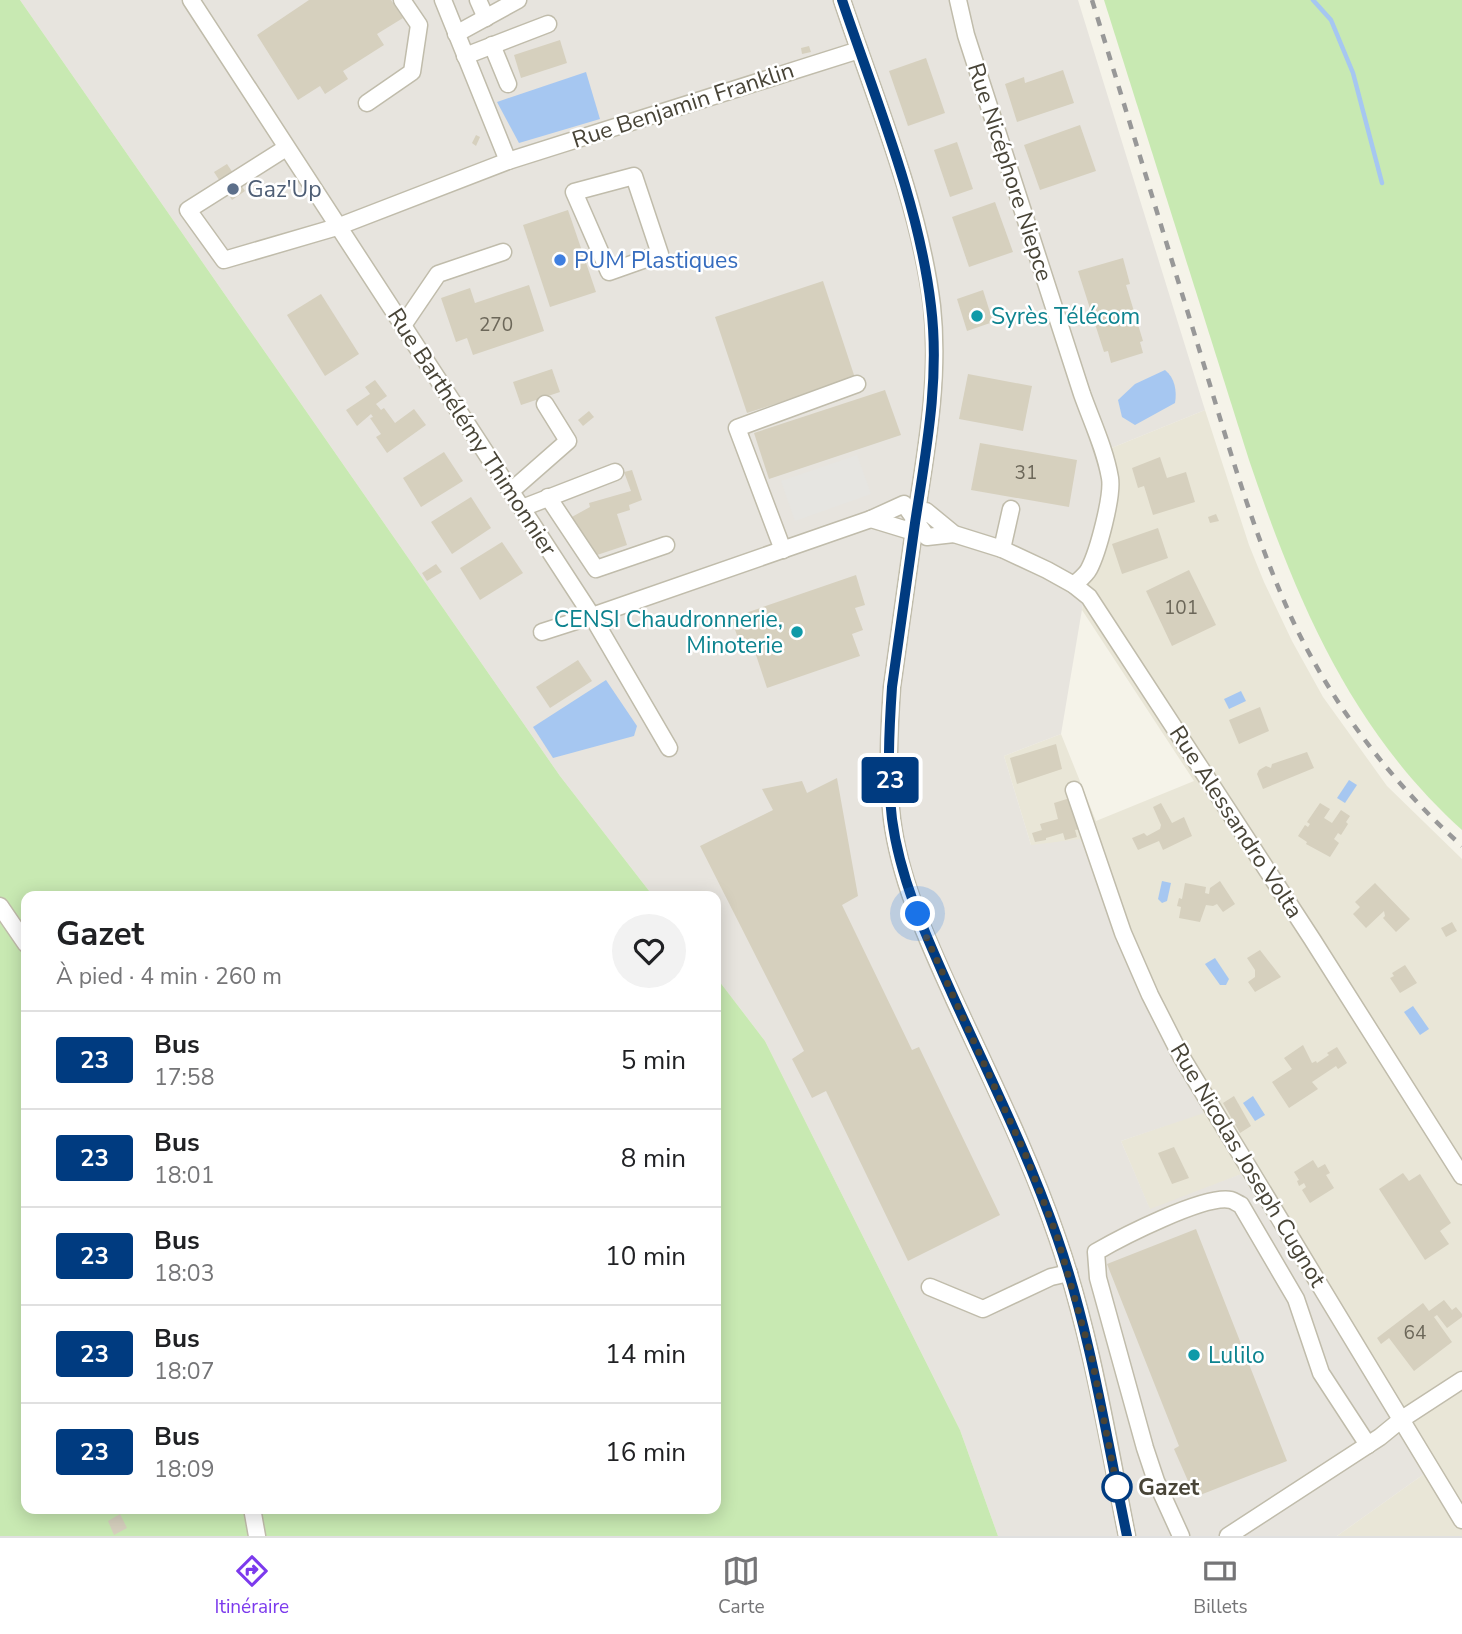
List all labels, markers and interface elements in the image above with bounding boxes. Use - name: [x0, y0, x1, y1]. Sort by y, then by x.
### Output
- street label: Rue Benjamin Franklin: [568, 55, 798, 155]
- street label: Rue Nicéphore Niepce: [960, 59, 1060, 285]
- place label: Gaz'Up: [247, 174, 322, 205]
- marker: Gaz'Up: [225, 181, 241, 197]
- place label: PUM Plastiques: [574, 245, 738, 276]
- marker: PUM Plastiques: [552, 252, 568, 268]
- place label: Syrès Télécom: [991, 301, 1140, 332]
- street label: Rue Barthélémy Thimonnier: [380, 302, 564, 562]
- marker: Syrès Télécom: [969, 308, 985, 324]
- house number: 270: [479, 312, 513, 338]
- house number: 31: [1015, 460, 1037, 486]
- house number: 101: [1164, 595, 1198, 621]
- place label: CENSI Chaudronnerie, Minoterie: [554, 604, 783, 661]
- marker: CENSI Chaudronnerie, Minoterie: [789, 624, 805, 640]
- street label: Rue Alessandro Volta: [1162, 720, 1310, 924]
- line badge: 23: [858, 757, 922, 803]
- text: 23: [876, 764, 904, 796]
- your location: [900, 896, 935, 931]
- text: Gazet: [56, 912, 144, 957]
- button: heart: [612, 914, 686, 988]
- text: À pied · 4 min · 260 m: [56, 961, 282, 992]
- text: Bus: [154, 1027, 200, 1062]
- street label: Rue Nicolas Joseph Cugnot: [1163, 1037, 1334, 1293]
- text: 5 min: [621, 1043, 686, 1078]
- text: 23: [80, 1044, 109, 1076]
- text: 17:58: [154, 1062, 214, 1093]
- text: Bus: [154, 1125, 200, 1160]
- text: 8 min: [621, 1141, 686, 1176]
- text: 23: [80, 1142, 109, 1174]
- text: 18:01: [154, 1160, 214, 1191]
- text: Bus: [154, 1223, 200, 1258]
- text: 10 min: [605, 1239, 686, 1274]
- text: 23: [80, 1240, 109, 1272]
- text: 18:03: [154, 1258, 214, 1289]
- house number: 64: [1404, 1320, 1426, 1346]
- text: Bus: [154, 1321, 200, 1356]
- text: 14 min: [605, 1337, 686, 1372]
- text: 23: [80, 1338, 109, 1370]
- place label: Lulilo: [1208, 1340, 1265, 1371]
- marker: Lulilo: [1186, 1347, 1202, 1363]
- text: 18:07: [154, 1356, 214, 1387]
- text: Bus: [154, 1419, 200, 1454]
- text: 16 min: [605, 1435, 686, 1470]
- text: 23: [80, 1436, 109, 1468]
- text: 18:09: [154, 1454, 214, 1485]
- marker: Gazet: [1102, 1472, 1132, 1502]
- place label: Gazet: [1138, 1472, 1200, 1503]
- tab: Itinéraire: [214, 1552, 289, 1620]
- tab: Carte: [718, 1552, 765, 1620]
- tab: Billets: [1193, 1552, 1248, 1620]

